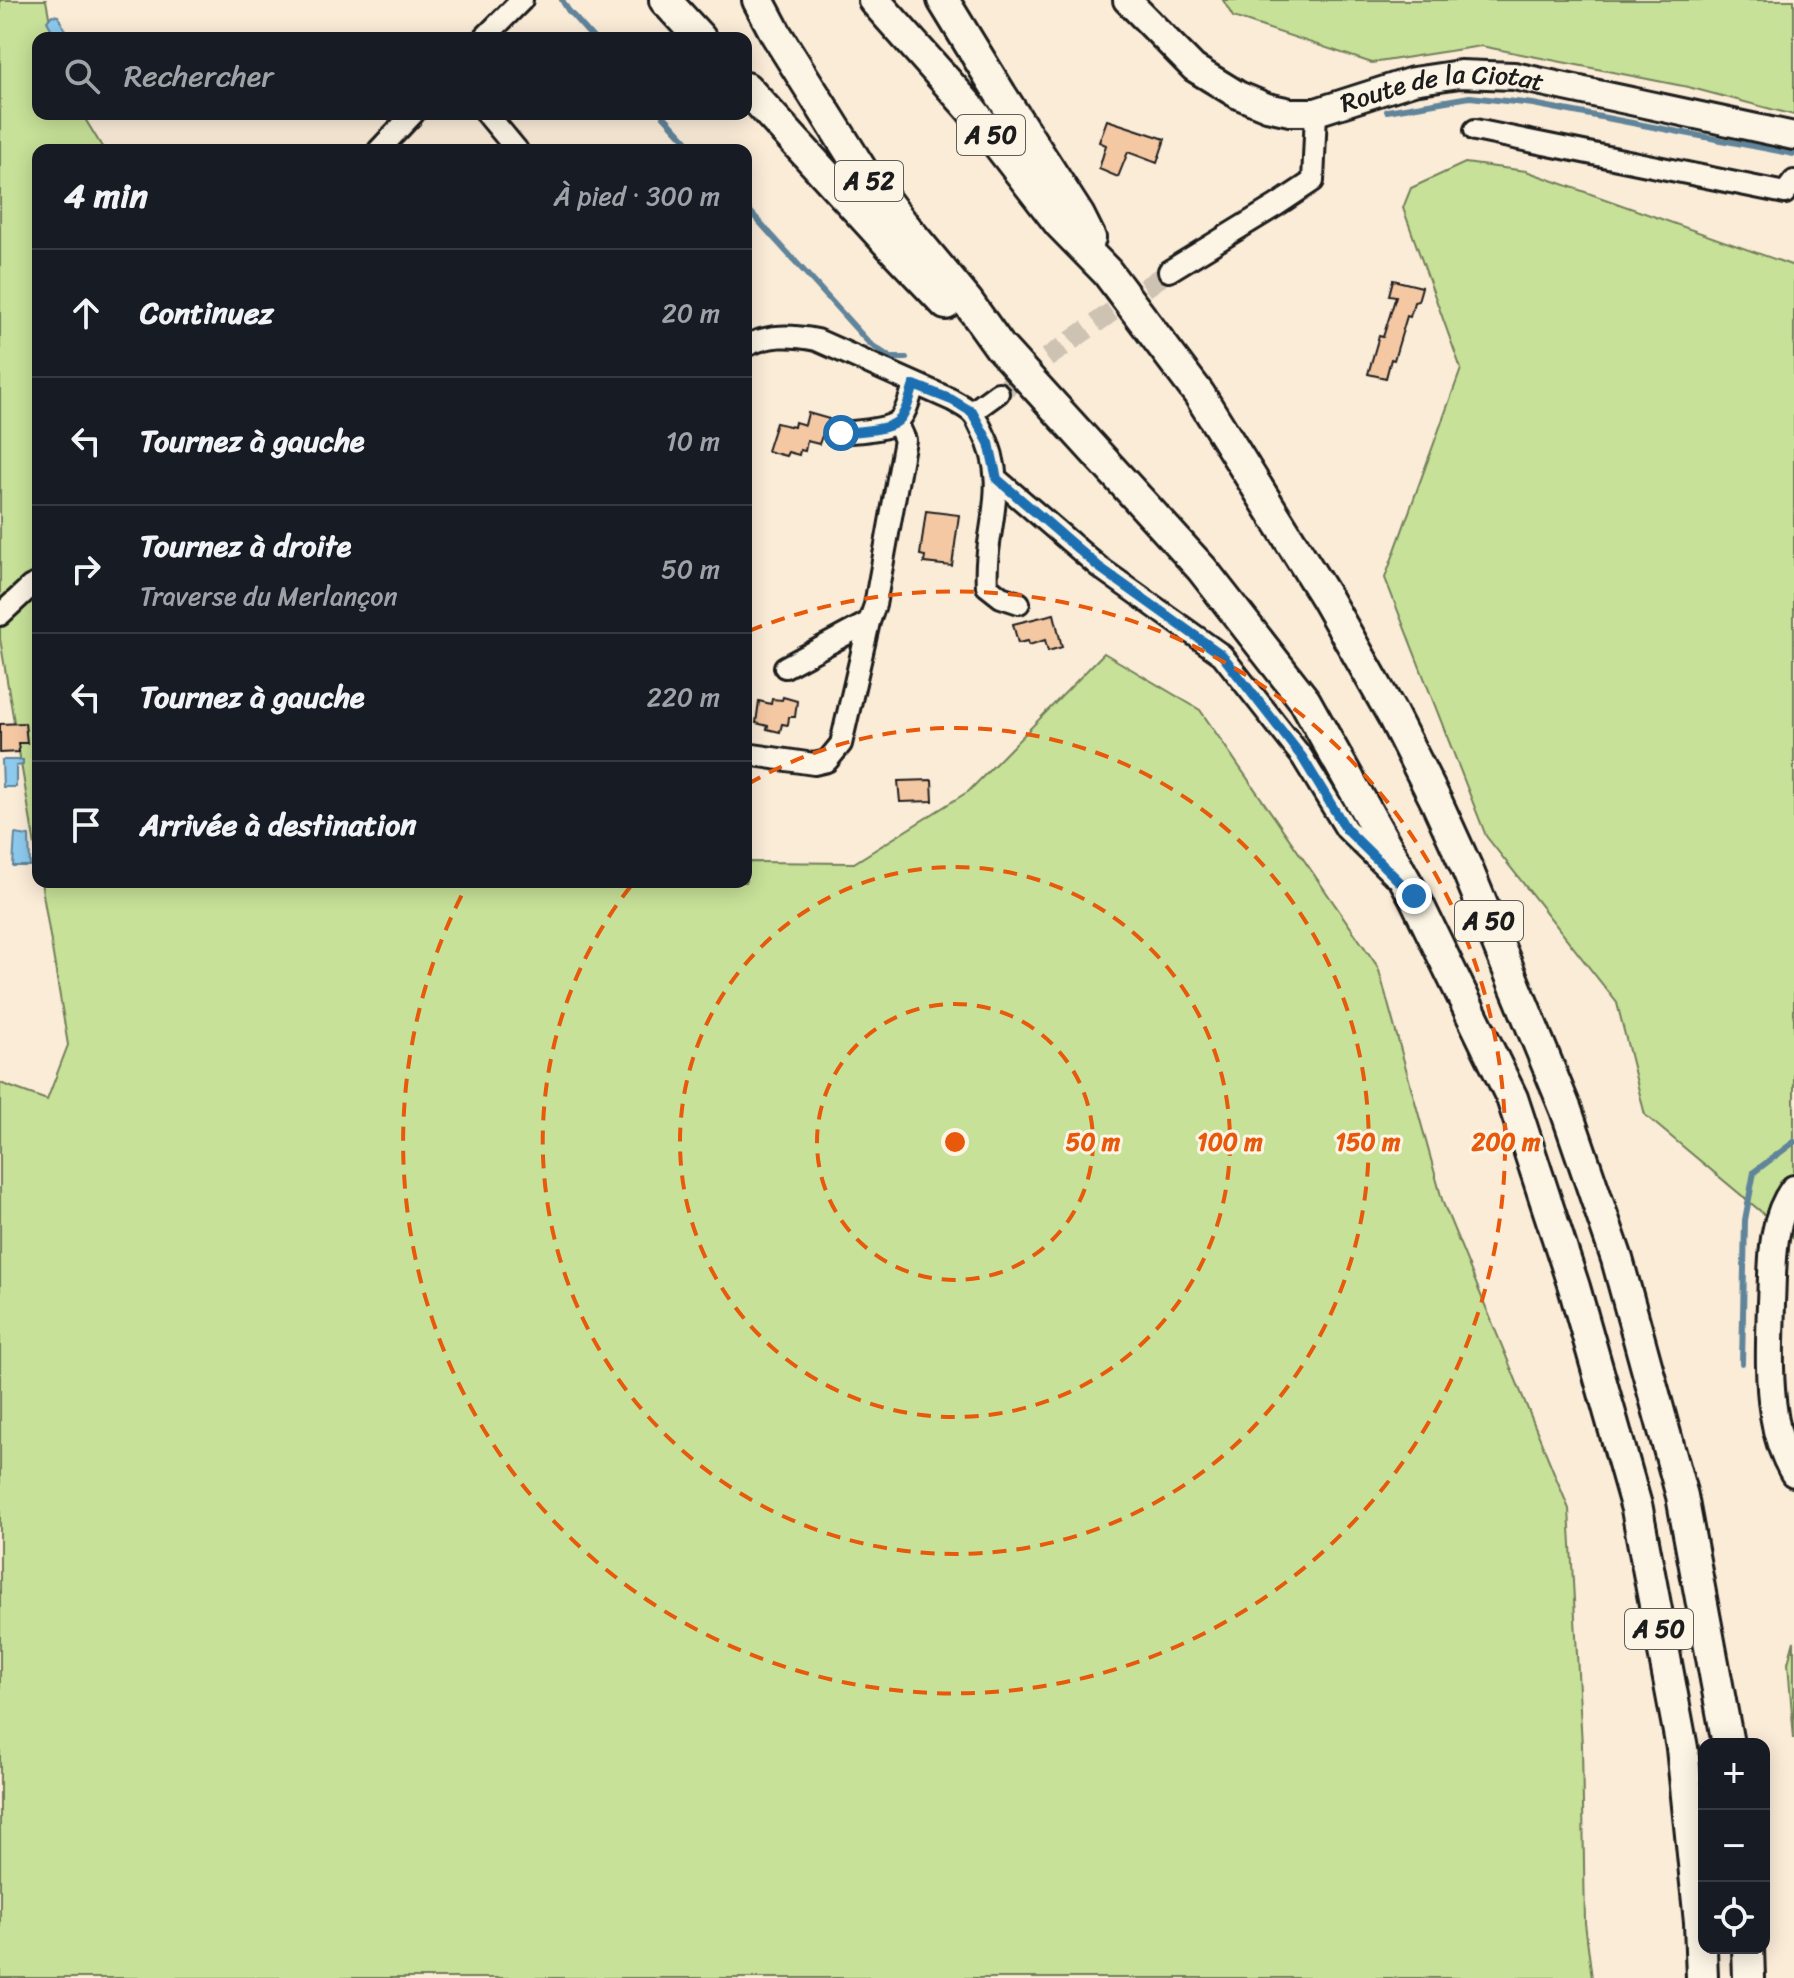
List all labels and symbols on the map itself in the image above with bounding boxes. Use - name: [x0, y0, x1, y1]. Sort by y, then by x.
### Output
- street label: Route de la Ciotat: [1334, 50, 1548, 126]
- road number: A 50: [957, 115, 1025, 155]
- road number: A 52: [835, 161, 903, 201]
- route start: [823, 415, 859, 451]
- route end: [1396, 878, 1432, 914]
- road number: A 50: [1455, 901, 1523, 941]
- text: 50 m: [1066, 1121, 1121, 1163]
- text: 100 m: [1197, 1121, 1263, 1163]
- text: 150 m: [1336, 1121, 1401, 1163]
- text: 200 m: [1471, 1121, 1541, 1163]
- centre of rings: [941, 1128, 969, 1156]
- road number: A 50: [1625, 1609, 1693, 1649]

